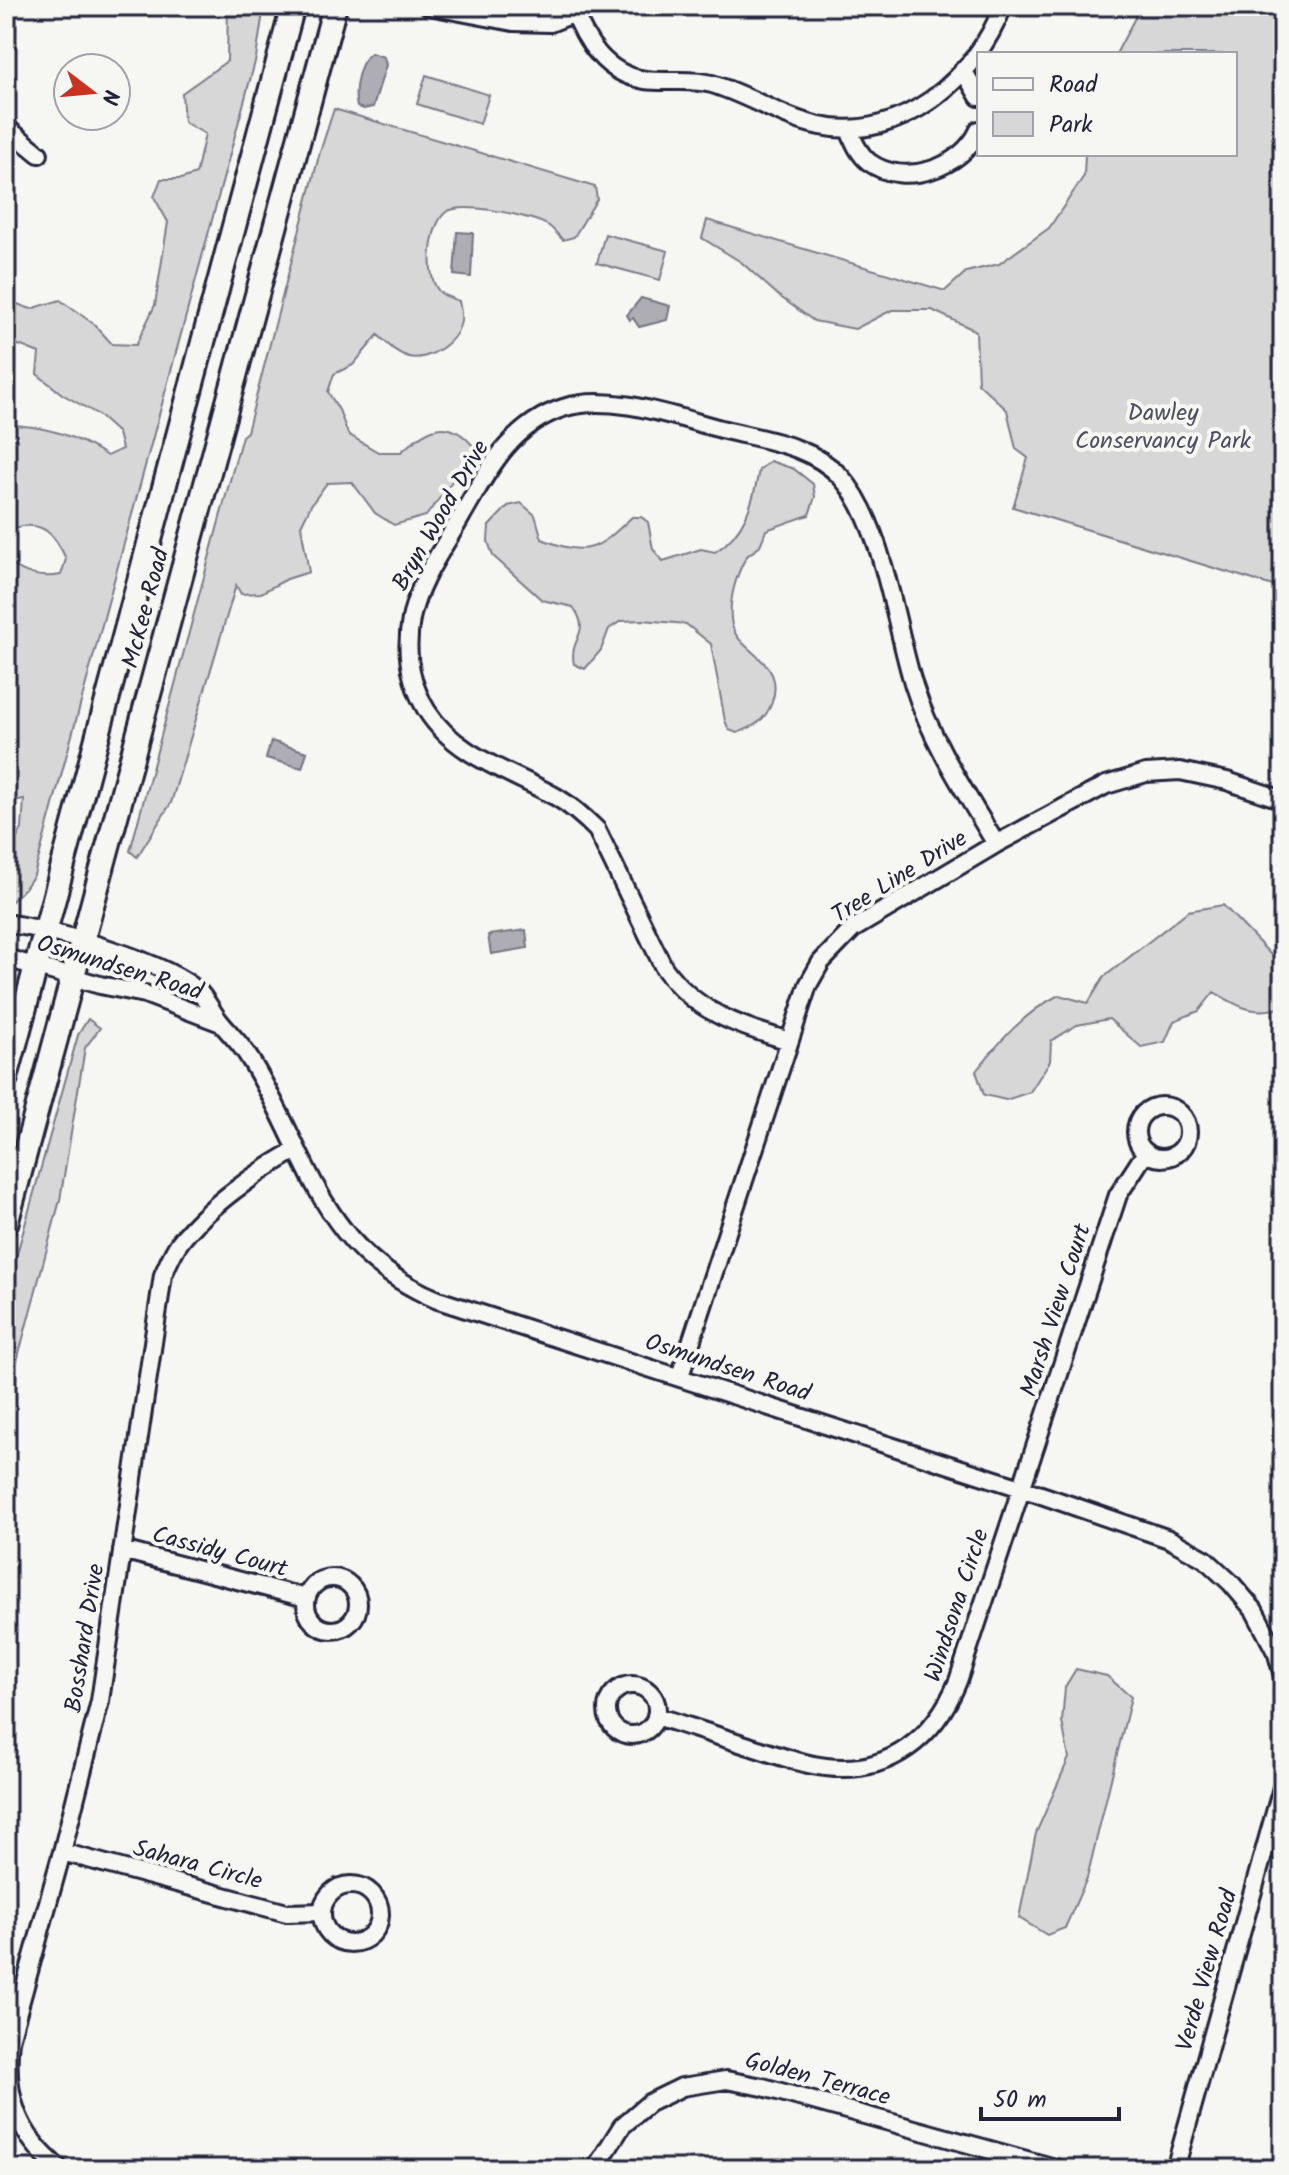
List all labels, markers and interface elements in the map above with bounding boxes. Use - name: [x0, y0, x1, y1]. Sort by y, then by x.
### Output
- north arrow: [52, 52, 132, 132]
- legend: [977, 52, 1237, 156]
- text: Road: [1049, 66, 1098, 105]
- text: N: [90, 85, 128, 108]
- text: Park: [1049, 106, 1093, 145]
- park label: Dawley Conservancy Park: [1075, 394, 1252, 461]
- street label: Bryn Wood Drive: [382, 433, 501, 599]
- street label: McKee Road: [112, 543, 181, 673]
- street label: Tree Line Drive: [824, 820, 976, 935]
- street label: Osmundsen Road: [32, 925, 208, 1013]
- street label: Marsh View Court: [1010, 1218, 1103, 1402]
- street label: Osmundsen Road: [640, 1323, 816, 1414]
- street label: Cassidy Court: [148, 1516, 292, 1589]
- street label: Windsona Circle: [914, 1523, 1001, 1687]
- street label: Bosshard Drive: [54, 1561, 117, 1716]
- street label: Sahara Circle: [129, 1829, 267, 1901]
- street label: Verde View Road: [1166, 1884, 1249, 2056]
- street label: Golden Terrace: [741, 2041, 895, 2118]
- scale bar: [981, 2071, 1119, 2121]
- text: 50 m: [993, 2081, 1047, 2120]

